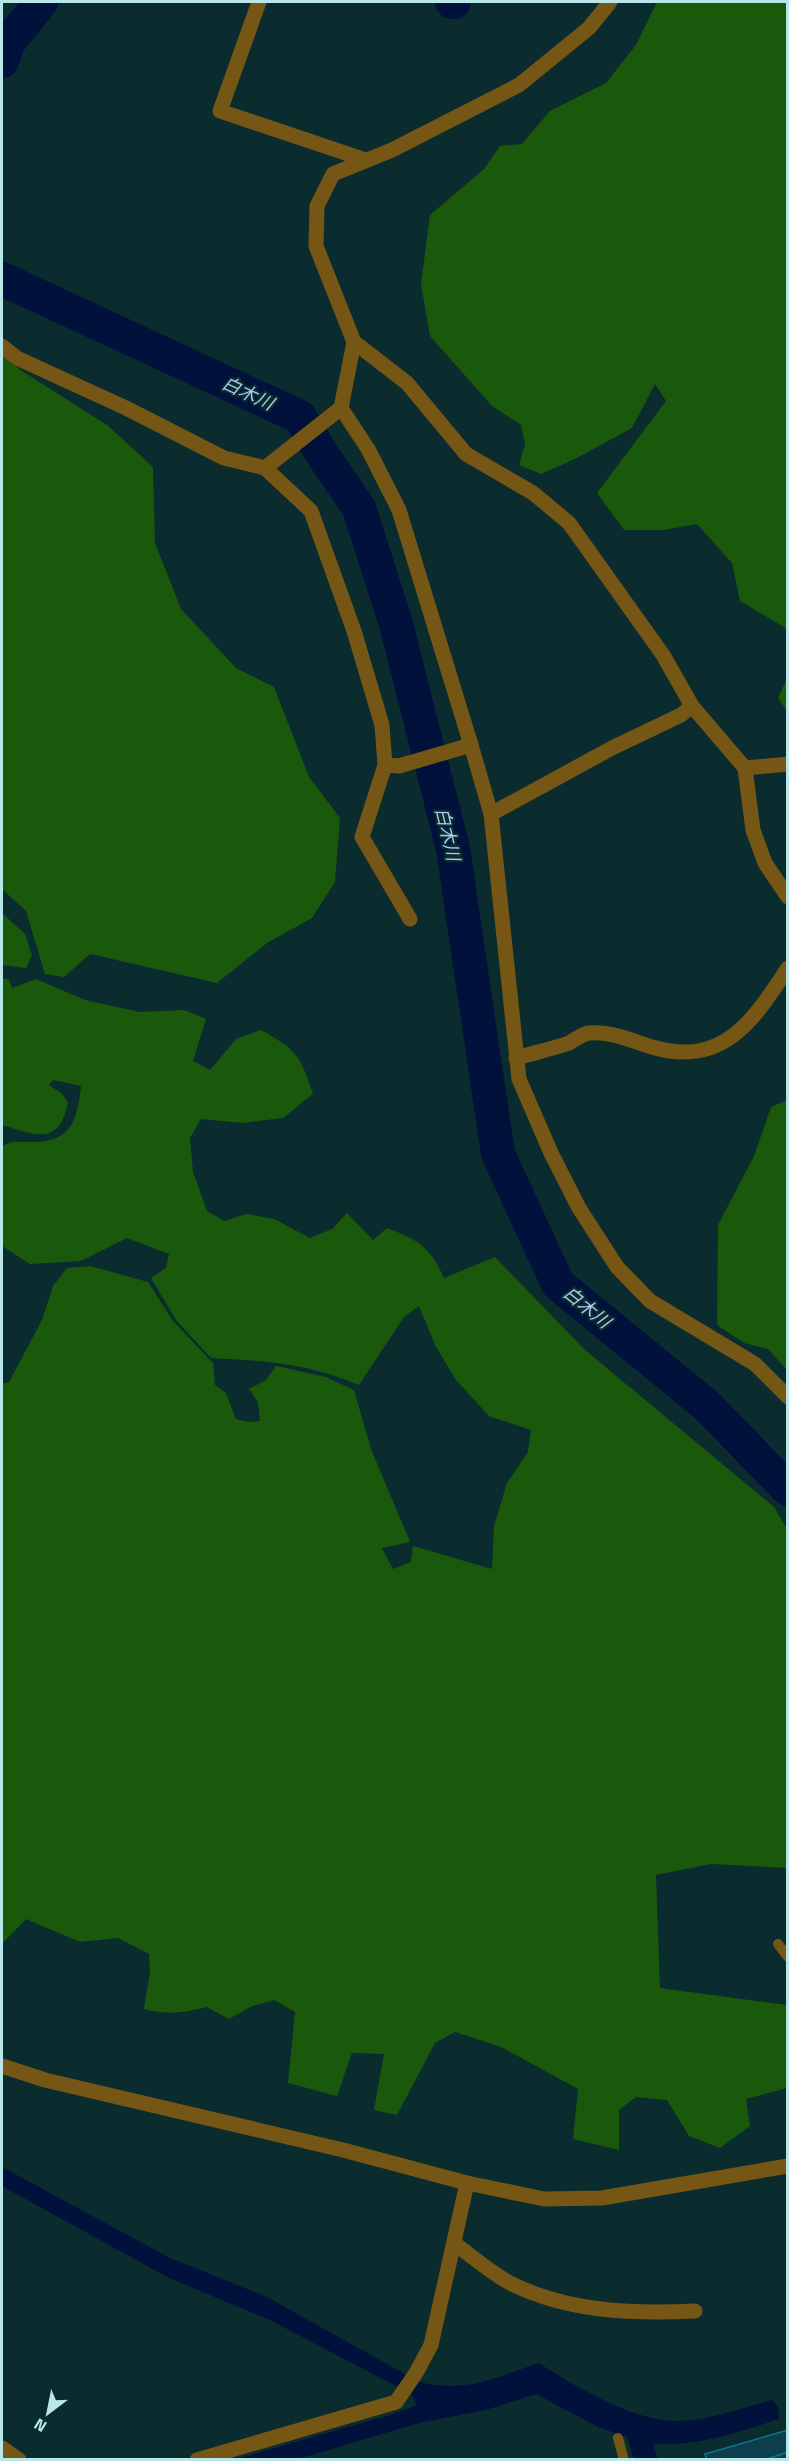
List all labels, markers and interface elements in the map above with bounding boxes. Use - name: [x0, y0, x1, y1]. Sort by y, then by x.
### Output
- water label: 白木川: [218, 369, 280, 417]
- water label: 白木川: [429, 805, 468, 865]
- water label: 白木川: [558, 1280, 618, 1336]
- north arrow: [18, 2383, 78, 2443]
- text: N: [29, 2413, 51, 2439]

